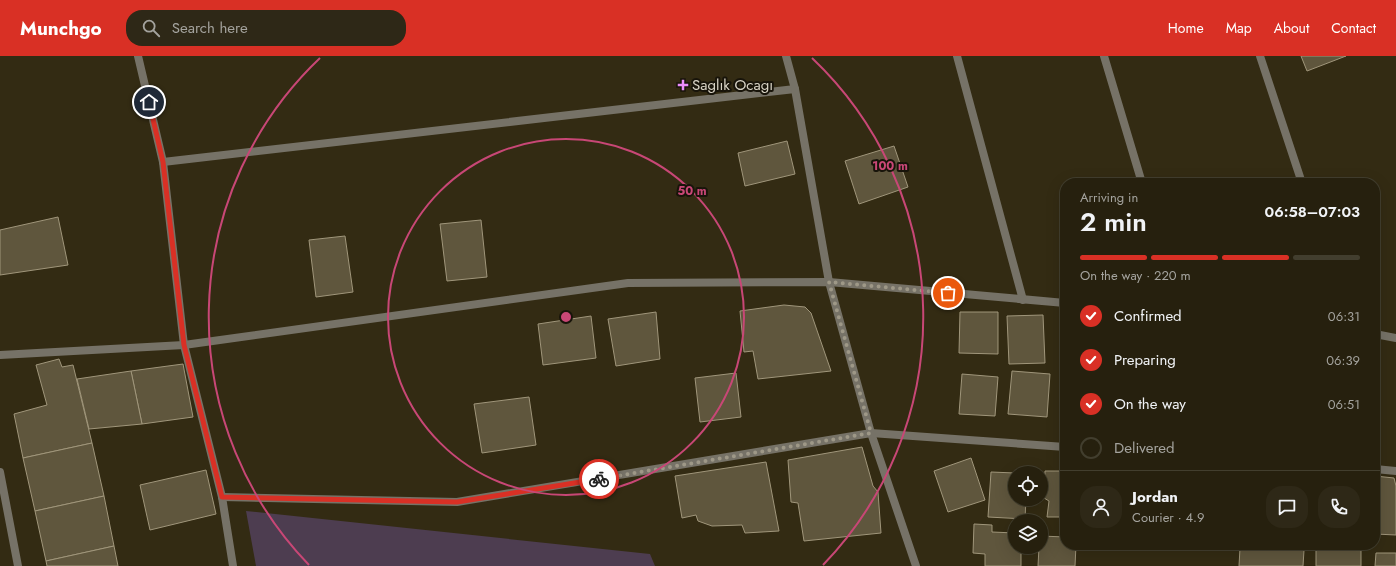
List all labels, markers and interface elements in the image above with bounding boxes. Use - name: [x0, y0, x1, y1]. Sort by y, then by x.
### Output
- search box: [126, 10, 406, 46]
- text: Munchgo: [20, 15, 102, 42]
- icon: search: [140, 17, 162, 39]
- text: Search here: [172, 17, 248, 39]
- text: Home: [1168, 18, 1204, 38]
- text: Map: [1226, 18, 1252, 38]
- text: About: [1274, 18, 1309, 38]
- text: Contact: [1331, 18, 1376, 38]
- place label: Saglık Ocagı: [692, 74, 773, 96]
- marker: Saglık Ocagı: [677, 79, 689, 91]
- pin: [132, 85, 166, 119]
- icon: home: [138, 91, 160, 113]
- text: 100 m: [872, 157, 908, 175]
- text: 50 m: [677, 182, 707, 200]
- text: Arriving in: [1080, 188, 1138, 207]
- text: 06:58–07:03: [1264, 201, 1360, 223]
- text: 2 min: [1080, 203, 1147, 241]
- text: On the way · 220 m: [1080, 266, 1191, 285]
- pin: [931, 276, 965, 310]
- icon: bag: [937, 282, 959, 304]
- icon: check: [1080, 305, 1102, 327]
- text: Confirmed: [1114, 305, 1182, 327]
- text: 06:31: [1328, 307, 1360, 326]
- centre of rings: [559, 310, 573, 324]
- icon: check: [1080, 349, 1102, 371]
- text: Preparing: [1114, 349, 1176, 371]
- text: 06:39: [1326, 351, 1360, 370]
- icon: check: [1080, 393, 1102, 415]
- text: On the way: [1114, 393, 1186, 415]
- text: 06:51: [1328, 395, 1360, 414]
- text: Delivered: [1114, 437, 1175, 459]
- courier: [579, 459, 619, 499]
- map controls: [1008, 466, 1048, 554]
- button: locate: [1008, 466, 1048, 506]
- icon: bike: [588, 468, 610, 490]
- button: person: [1080, 486, 1122, 528]
- text: Jordan: [1132, 486, 1178, 508]
- button: chat: [1266, 486, 1308, 528]
- button: phone: [1318, 486, 1360, 528]
- text: Courier · 4.9: [1132, 508, 1205, 527]
- button: layers: [1008, 514, 1048, 554]

